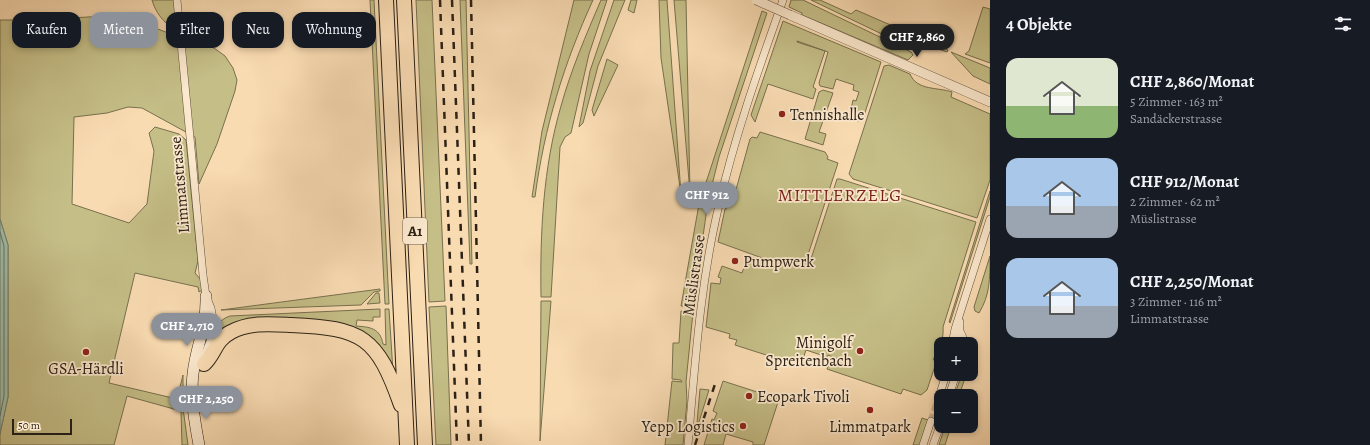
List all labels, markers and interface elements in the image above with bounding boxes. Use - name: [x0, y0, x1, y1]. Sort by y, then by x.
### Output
- chip: Kaufen: [12, 12, 81, 48]
- chip: Mieten: [89, 12, 158, 48]
- chip: Filter: [166, 12, 224, 48]
- chip: Neu: [232, 12, 284, 48]
- chip: Wohnung: [292, 12, 376, 48]
- text: 4 Objekte: [1006, 13, 1072, 36]
- icon: filters: [1332, 13, 1354, 35]
- pin: CHF 2,860: [871, 24, 963, 58]
- text: CHF 2,860: [889, 28, 945, 45]
- text: CHF 2,860/Monat: [1130, 70, 1254, 93]
- icon: home: [1038, 74, 1086, 122]
- text: 5 Zimmer · 163 m²: [1130, 93, 1223, 110]
- place label: Tennishalle: [790, 104, 864, 126]
- marker: Tennishalle: [777, 109, 787, 119]
- text: Sandäckerstrasse: [1130, 110, 1222, 127]
- street label: Limmatstrasse: [165, 136, 195, 234]
- text: CHF 912/Monat: [1130, 170, 1239, 193]
- icon: home: [1038, 174, 1086, 222]
- pin: CHF 912: [670, 182, 744, 216]
- district label: MITTLERZELG: [778, 183, 902, 207]
- text: CHF 912: [685, 186, 729, 203]
- text: 2 Zimmer · 62 m²: [1130, 193, 1220, 210]
- text: Müslistrasse: [1130, 210, 1197, 227]
- road number: A1: [403, 218, 427, 244]
- street label: Müslistrasse: [677, 233, 711, 317]
- place label: Pumpwerk: [743, 251, 814, 273]
- marker: Pumpwerk: [730, 256, 740, 266]
- text: CHF 2,250/Monat: [1130, 270, 1254, 293]
- icon: home: [1038, 274, 1086, 322]
- text: 3 Zimmer · 116 m²: [1130, 293, 1222, 310]
- text: Limmatstrasse: [1130, 310, 1209, 327]
- pin: CHF 2,710: [141, 313, 233, 347]
- text: CHF 2,710: [160, 317, 214, 334]
- place label: Minigolf Spreitenbach: [765, 332, 855, 372]
- map controls: [934, 337, 978, 433]
- button: +: [934, 337, 978, 381]
- marker: Minigolf Spreitenbach: [855, 346, 865, 356]
- marker: GSA-Härdli: [81, 347, 91, 357]
- place label: GSA-Härdli: [48, 358, 124, 380]
- pin: CHF 2,250: [160, 386, 252, 420]
- place label: Ecopark Tivoli: [757, 386, 850, 408]
- button: −: [934, 389, 978, 433]
- text: CHF 2,250: [178, 390, 234, 407]
- marker: Ecopark Tivoli: [744, 391, 754, 401]
- marker: Limmatpark: [865, 405, 875, 415]
- place label: Yepp Logistics: [641, 416, 735, 438]
- place label: Limmatpark: [829, 416, 911, 438]
- scale bar: [12, 417, 72, 436]
- text: 50 m: [18, 418, 40, 433]
- marker: Yepp Logistics: [738, 421, 748, 431]

